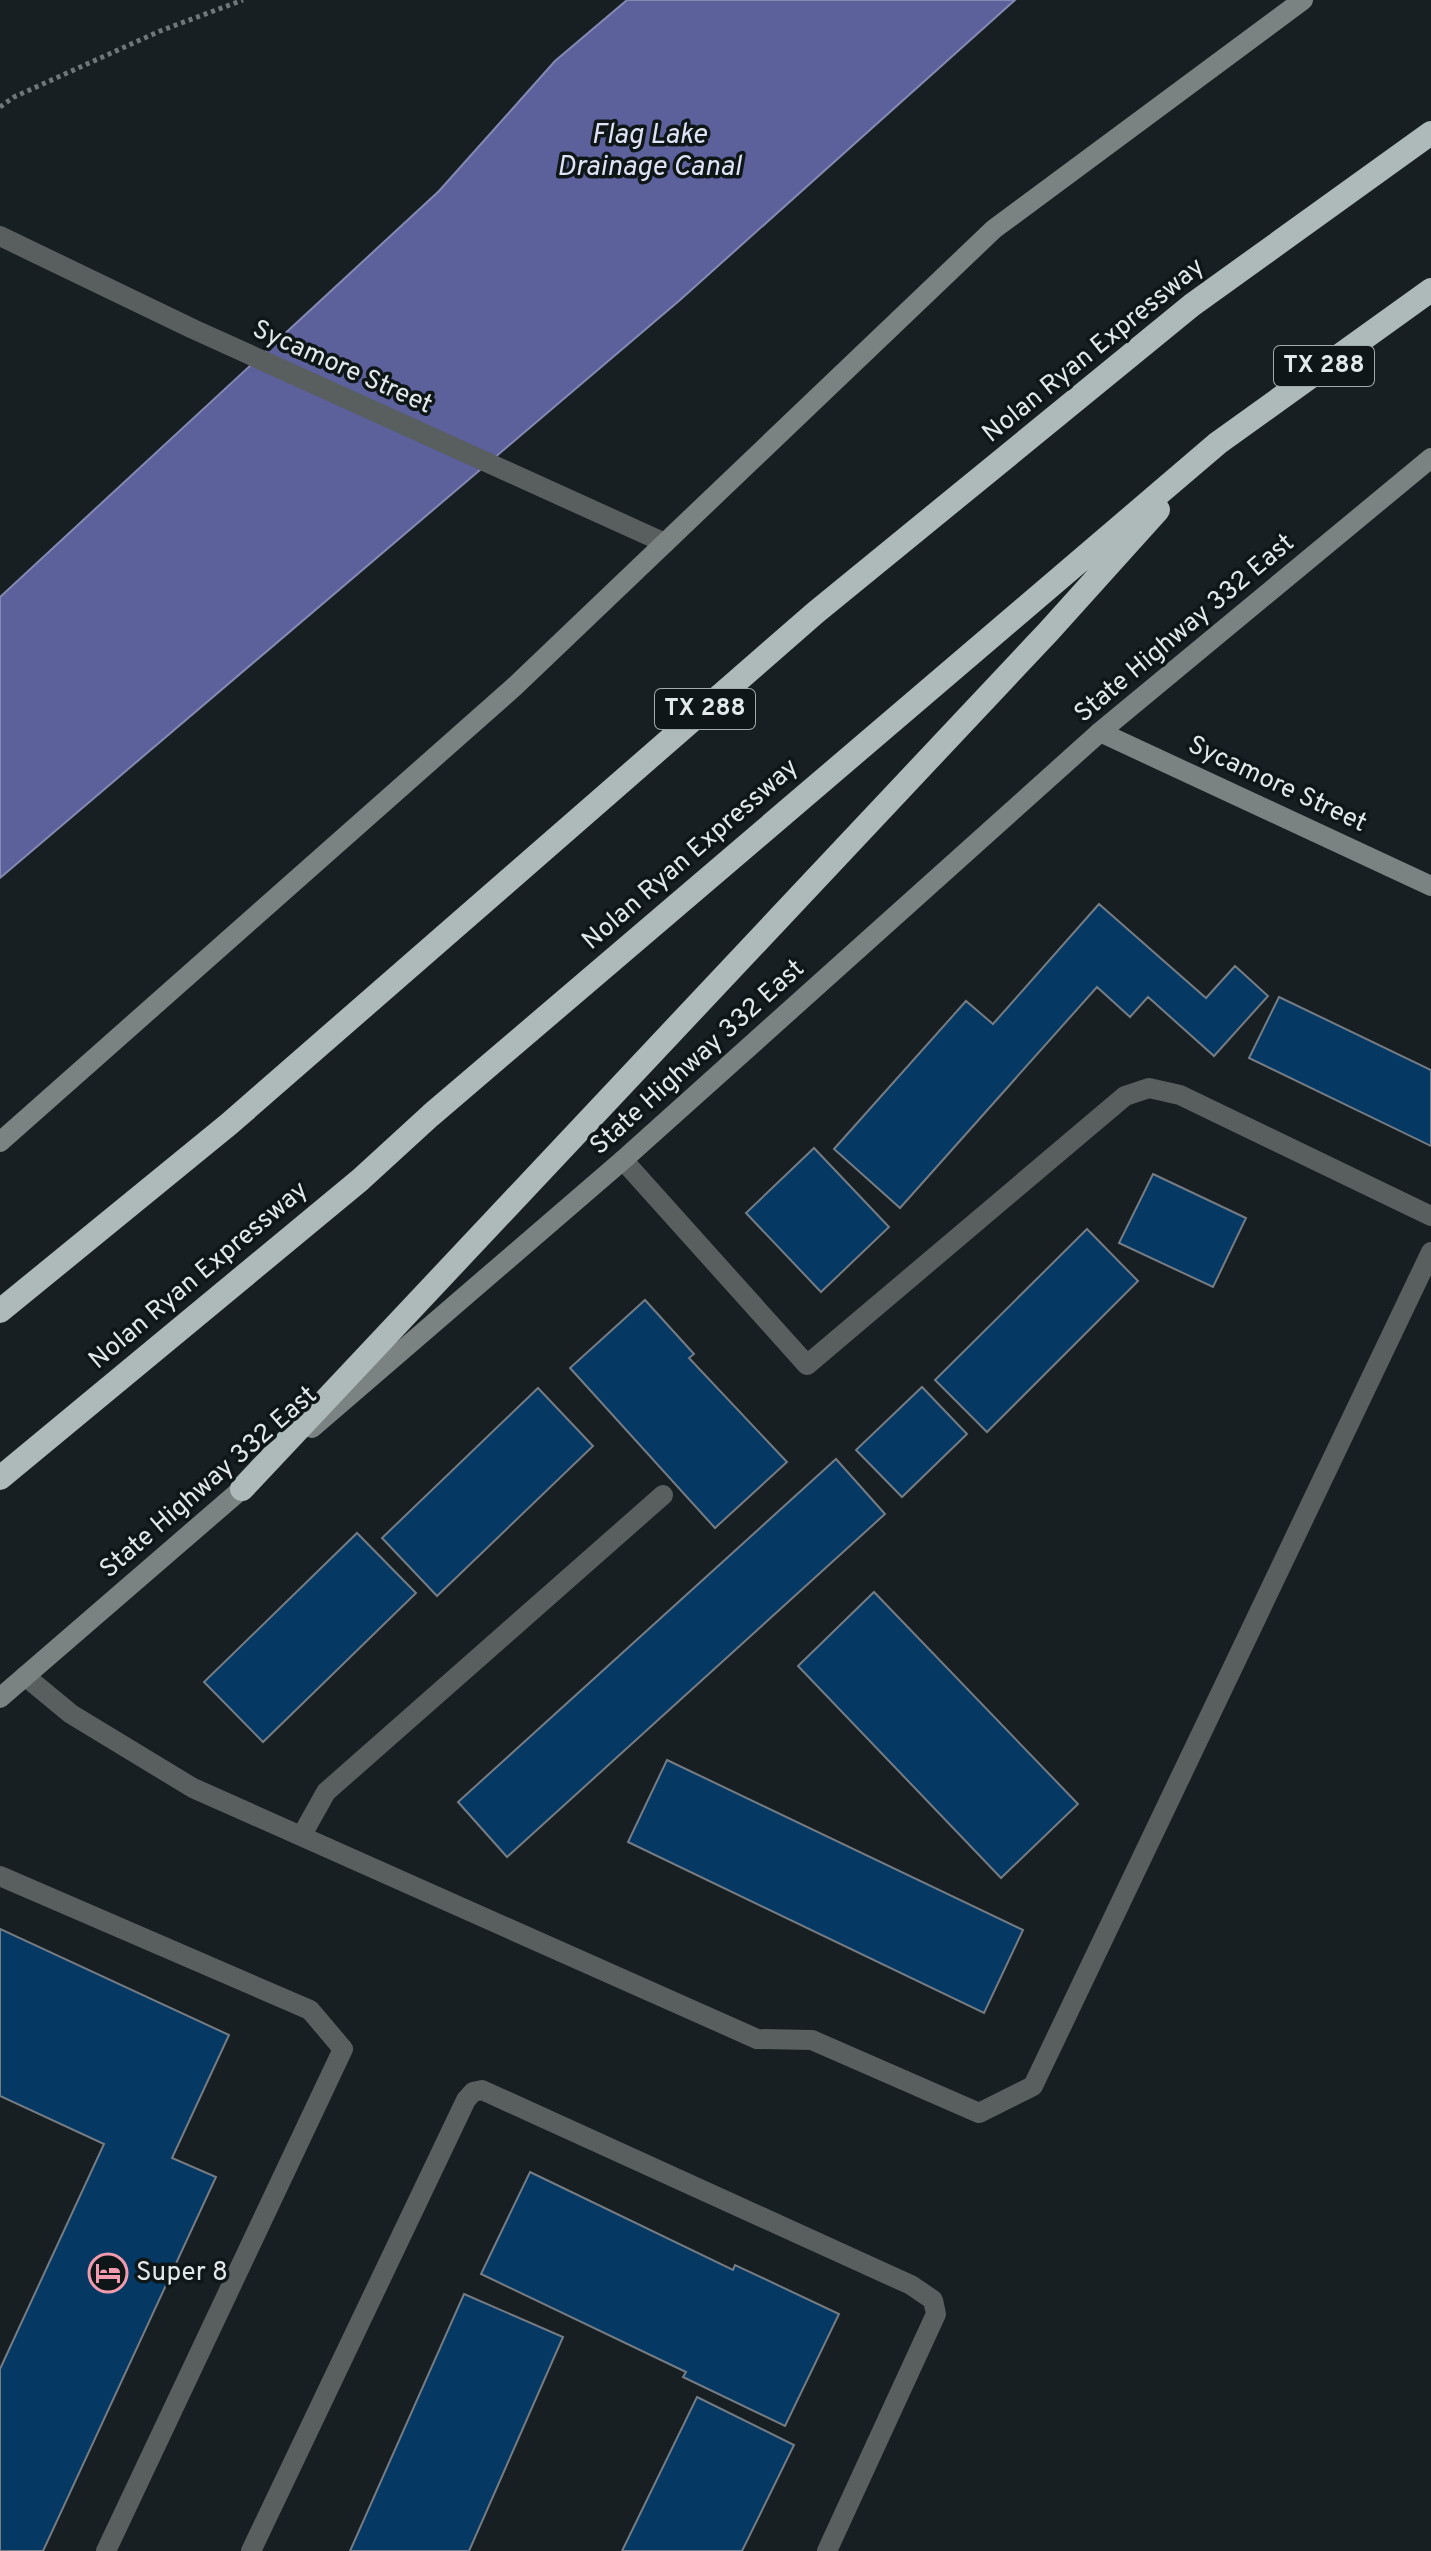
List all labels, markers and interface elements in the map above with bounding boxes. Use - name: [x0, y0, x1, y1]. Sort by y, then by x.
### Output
- water label: Flag Lake Drainage Canal: [557, 118, 743, 186]
- street label: Nolan Ryan Expressway: [976, 251, 1212, 451]
- street label: Sycamore Street: [247, 314, 437, 422]
- road number: TX 288: [1274, 346, 1374, 386]
- street label: State Highway 332 East: [1068, 527, 1302, 731]
- road number: TX 288: [655, 689, 755, 729]
- street label: Sycamore Street: [1182, 729, 1372, 841]
- street label: Nolan Ryan Expressway: [576, 752, 806, 958]
- street label: State Highway 332 East: [584, 953, 812, 1163]
- street label: Nolan Ryan Expressway: [83, 1175, 315, 1377]
- street label: State Highway 332 East: [94, 1380, 324, 1586]
- hotel icon: Super 8: [87, 2252, 129, 2294]
- place label: Super 8: [136, 2257, 228, 2290]

